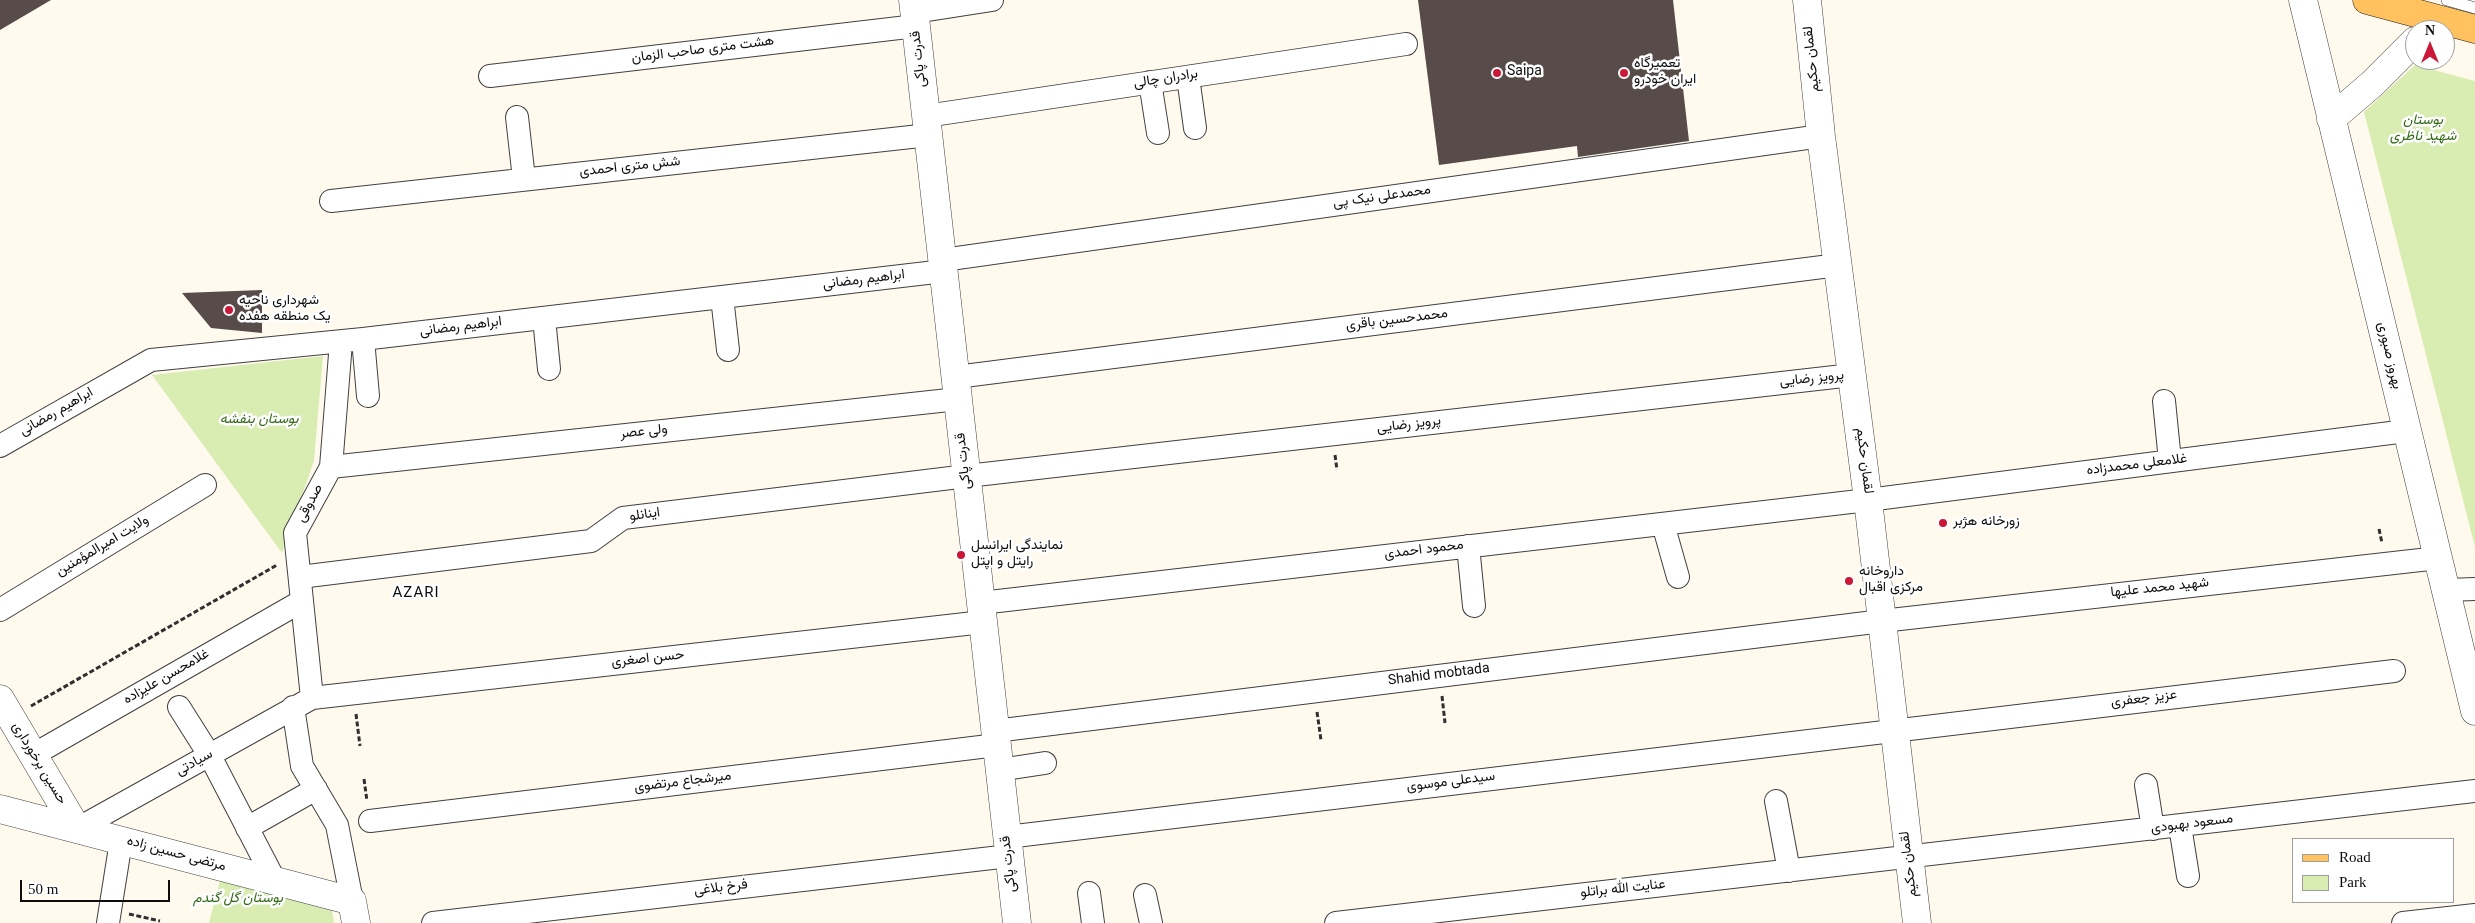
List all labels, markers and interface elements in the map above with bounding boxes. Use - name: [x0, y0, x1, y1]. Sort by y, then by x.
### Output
- north arrow: [2405, 20, 2455, 70]
- text: N: [2425, 23, 2435, 38]
- street label: لقمان حکیم: [1801, 25, 1825, 93]
- street label: قدرت پاکی: [909, 30, 931, 88]
- street label: هشت متری صاحب الزمان: [631, 34, 775, 68]
- place label: تعمیرگاه ایران خودرو: [1634, 57, 1696, 90]
- place label: Saipa: [1507, 65, 1542, 81]
- street label: برادران چالی: [1133, 67, 1199, 93]
- marker: Saipa: [1491, 67, 1503, 79]
- marker: تعمیرگاه ایران خودرو: [1618, 67, 1630, 79]
- park label: بوستان شهید ناظری: [2390, 114, 2456, 146]
- street label: شش متری احمدی: [579, 154, 681, 182]
- street label: محمدعلی نیک پی: [1332, 183, 1432, 213]
- street label: ابراهیم رمضانی: [822, 268, 906, 294]
- place label: شهرداری ناحیه یک منطقه هفده: [239, 294, 331, 326]
- marker: شهرداری ناحیه یک منطقه هفده: [223, 304, 235, 316]
- street label: محمدحسین باقری: [1345, 306, 1449, 336]
- street label: ابراهیم رمضانی: [419, 315, 503, 341]
- street label: بهروز صبوری: [2372, 321, 2404, 391]
- street label: پرویز رضایی: [1779, 368, 1845, 392]
- street label: ابراهیم رمضانی: [17, 385, 97, 441]
- park label: بوستان بنفشه: [220, 413, 298, 429]
- street label: پرویز رضایی: [1376, 414, 1442, 438]
- street label: ولی عصر: [619, 422, 669, 444]
- street label: لقمان حکیم: [1851, 427, 1875, 495]
- street label: قدرت پاکی: [954, 432, 976, 490]
- street label: غلامعلی محمدزاده: [2086, 451, 2188, 481]
- street label: صدوقی: [294, 482, 328, 526]
- street label: اینانلو: [629, 506, 661, 526]
- street label: ولایت امیرالمؤمنین: [54, 513, 152, 581]
- place label: زورخانه هژبر: [1953, 515, 2020, 531]
- marker: زورخانه هژبر: [1937, 517, 1949, 529]
- street label: محمود احمدی: [1383, 538, 1465, 564]
- place label: نمایندگی ایرانسل رایتل و اپتل: [971, 539, 1063, 572]
- marker: نمایندگی ایرانسل رایتل و اپتل: [955, 549, 967, 561]
- place label: داروخانه مرکزی اقبال: [1859, 565, 1923, 598]
- marker: داروخانه مرکزی اقبال: [1843, 575, 1855, 587]
- street label: شهید محمد علیها: [2110, 575, 2210, 603]
- district label: AZARI: [392, 586, 440, 604]
- street label: غلامحسن علیزاده: [121, 647, 213, 709]
- street label: حسن اصغری: [611, 648, 685, 672]
- street label: Shahid mobtada: [1387, 661, 1491, 691]
- street label: عزیز جعفری: [2110, 688, 2178, 712]
- street label: حسین برخورداری: [7, 720, 69, 808]
- street label: سیادتی: [173, 747, 217, 781]
- street label: میرشجاع مرتضوی: [633, 769, 733, 797]
- street label: سیدعلی موسوی: [1406, 769, 1496, 797]
- street label: مسعود بهبودی: [2150, 812, 2234, 838]
- street label: لقمان حکیم: [1898, 830, 1922, 898]
- street label: مرتضی حسین زاده: [125, 834, 227, 876]
- street label: قدرت پاکی: [999, 835, 1021, 893]
- legend: [2292, 838, 2455, 903]
- text: Road: [2339, 849, 2371, 865]
- scale bar: [22, 870, 172, 902]
- text: Park: [2339, 874, 2367, 890]
- street label: فرخ بلاغی: [693, 877, 749, 901]
- street label: عنایت الله براتلو: [1580, 877, 1666, 903]
- text: 50 m: [28, 881, 58, 897]
- park label: بوستان گل گندم: [193, 892, 283, 908]

